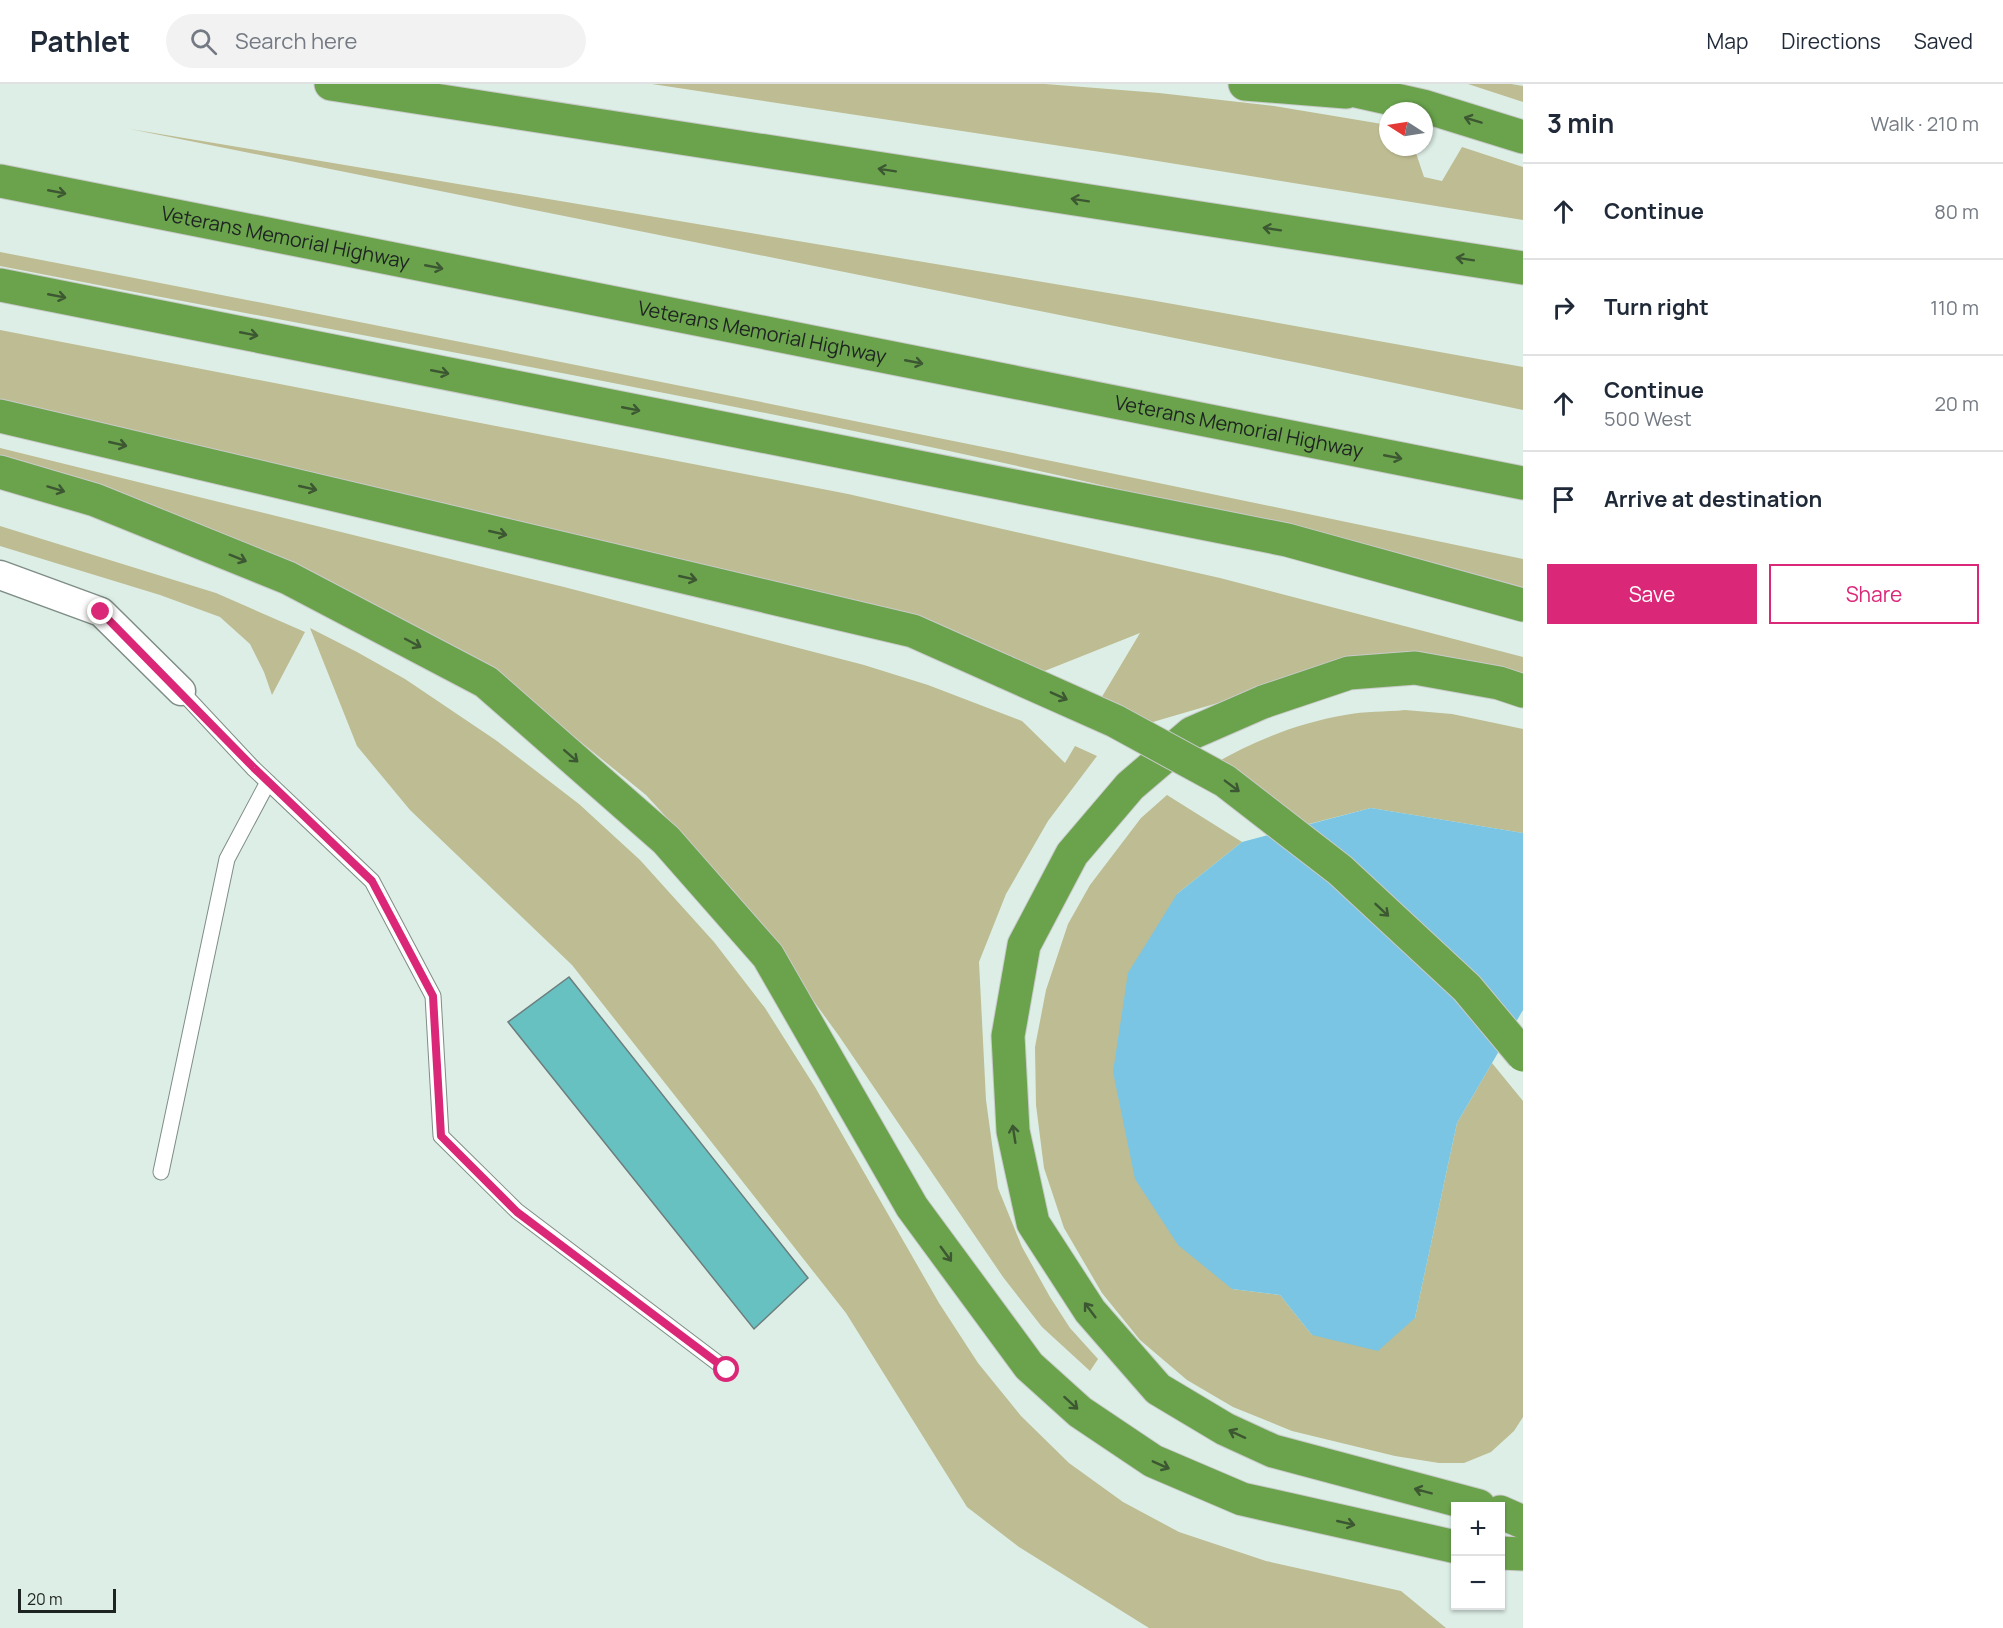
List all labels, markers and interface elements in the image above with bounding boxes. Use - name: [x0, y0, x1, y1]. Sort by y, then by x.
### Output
- search box: [166, 14, 586, 68]
- text: Pathlet: [30, 22, 130, 60]
- icon: search: [187, 25, 220, 58]
- text: Search here: [235, 26, 357, 56]
- text: Map: [1707, 27, 1748, 55]
- text: Directions: [1781, 27, 1881, 55]
- text: Saved: [1914, 27, 1973, 55]
- north arrow: [1379, 102, 1433, 156]
- text: 3 min: [1547, 105, 1614, 141]
- text: Walk · 210 m: [1871, 110, 1979, 137]
- one-way arrow: [1464, 114, 1483, 125]
- one-way arrow: [878, 164, 897, 175]
- one-way arrow: [47, 187, 67, 198]
- one-way arrow: [1070, 194, 1090, 205]
- icon: ahead: [1547, 195, 1580, 228]
- text: Continue: [1604, 196, 1704, 226]
- text: 80 m: [1934, 198, 1979, 225]
- street label: Veterans Memorial Highway: [159, 199, 413, 275]
- one-way arrow: [1263, 224, 1283, 235]
- one-way arrow: [1456, 253, 1476, 264]
- one-way arrow: [424, 262, 443, 273]
- one-way arrow: [47, 291, 67, 302]
- icon: right: [1547, 291, 1580, 324]
- text: Turn right: [1604, 292, 1709, 322]
- street label: Veterans Memorial Highway: [636, 294, 889, 370]
- text: 110 m: [1930, 294, 1979, 321]
- one-way arrow: [238, 329, 258, 340]
- one-way arrow: [903, 357, 923, 368]
- one-way arrow: [430, 367, 449, 378]
- text: Continue: [1604, 375, 1704, 405]
- icon: ahead: [1547, 387, 1580, 420]
- street label: Veterans Memorial Highway: [1112, 388, 1366, 464]
- text: 20 m: [1934, 390, 1979, 417]
- one-way arrow: [621, 404, 641, 415]
- text: 500 West: [1604, 405, 1692, 432]
- one-way arrow: [108, 438, 127, 450]
- one-way arrow: [1383, 452, 1403, 463]
- one-way arrow: [298, 483, 317, 495]
- icon: arrive: [1547, 483, 1580, 516]
- one-way arrow: [46, 484, 65, 495]
- text: Arrive at destination: [1604, 484, 1822, 514]
- one-way arrow: [488, 528, 507, 540]
- one-way arrow: [228, 553, 247, 564]
- button: Save: [1547, 564, 1757, 624]
- button: Share: [1769, 564, 1979, 624]
- one-way arrow: [678, 572, 697, 584]
- route end: [87, 598, 113, 624]
- one-way arrow: [404, 637, 421, 649]
- one-way arrow: [1049, 691, 1068, 702]
- one-way arrow: [563, 749, 578, 763]
- one-way arrow: [1223, 780, 1239, 792]
- one-way arrow: [1375, 903, 1390, 917]
- one-way arrow: [1009, 1125, 1020, 1144]
- one-way arrow: [940, 1246, 952, 1262]
- one-way arrow: [1084, 1302, 1096, 1318]
- route start: [713, 1356, 739, 1382]
- one-way arrow: [1063, 1396, 1078, 1410]
- one-way arrow: [1228, 1428, 1246, 1440]
- one-way arrow: [1152, 1460, 1170, 1471]
- one-way arrow: [1414, 1485, 1433, 1496]
- map controls: [1451, 1502, 1505, 1610]
- button: +: [1451, 1502, 1505, 1556]
- one-way arrow: [1336, 1517, 1355, 1529]
- button: −: [1451, 1556, 1505, 1610]
- scale bar: [18, 1586, 116, 1614]
- text: 20 m: [27, 1588, 63, 1610]

